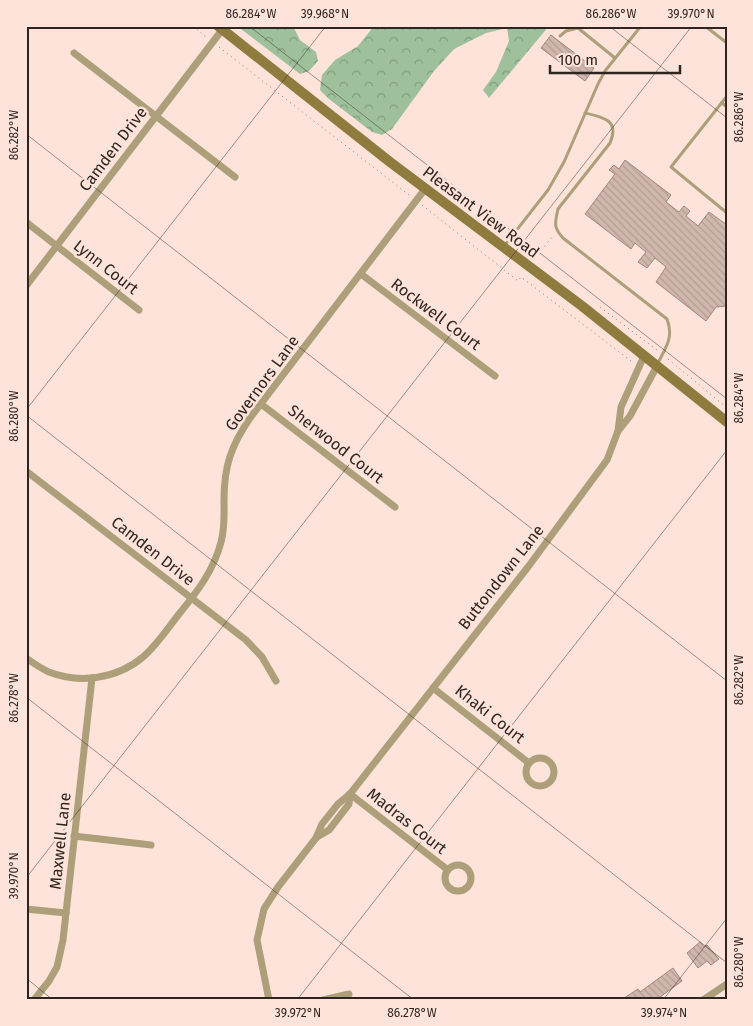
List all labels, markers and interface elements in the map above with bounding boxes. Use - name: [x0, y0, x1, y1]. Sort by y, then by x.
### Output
- text: 86.284°W: [225, 7, 277, 21]
- text: 39.968°N: [301, 7, 349, 21]
- text: 86.286°W: [586, 7, 637, 21]
- text: 39.970°N: [667, 7, 715, 21]
- scale bar: [550, 42, 680, 74]
- text: 100 m: [558, 51, 598, 69]
- text: 86.286°W: [732, 91, 746, 142]
- street label: Camden Drive: [75, 103, 151, 195]
- text: 86.282°W: [7, 110, 21, 160]
- street label: Pleasant View Road: [419, 162, 543, 262]
- street label: Lynn Court: [70, 236, 142, 298]
- street label: Rockwell Court: [387, 274, 485, 354]
- street label: Governors Lane: [221, 332, 303, 434]
- text: 86.284°W: [732, 372, 746, 424]
- text: 86.280°W: [7, 390, 21, 442]
- street label: Sherwood Court: [284, 401, 388, 487]
- street label: Camden Drive: [107, 513, 199, 589]
- street label: Buttondown Lane: [454, 521, 548, 633]
- text: 86.282°W: [732, 655, 746, 705]
- text: 86.278°W: [7, 673, 21, 723]
- street label: Khaki Court: [451, 681, 529, 747]
- street label: Madras Court: [363, 784, 451, 858]
- street label: Maxwell Lane: [45, 792, 75, 890]
- text: 39.970°N: [7, 852, 21, 900]
- text: 86.280°W: [732, 936, 746, 988]
- text: 39.972°N: [275, 1006, 321, 1020]
- text: 86.278°W: [387, 1006, 437, 1020]
- text: 39.974°N: [641, 1006, 687, 1020]

